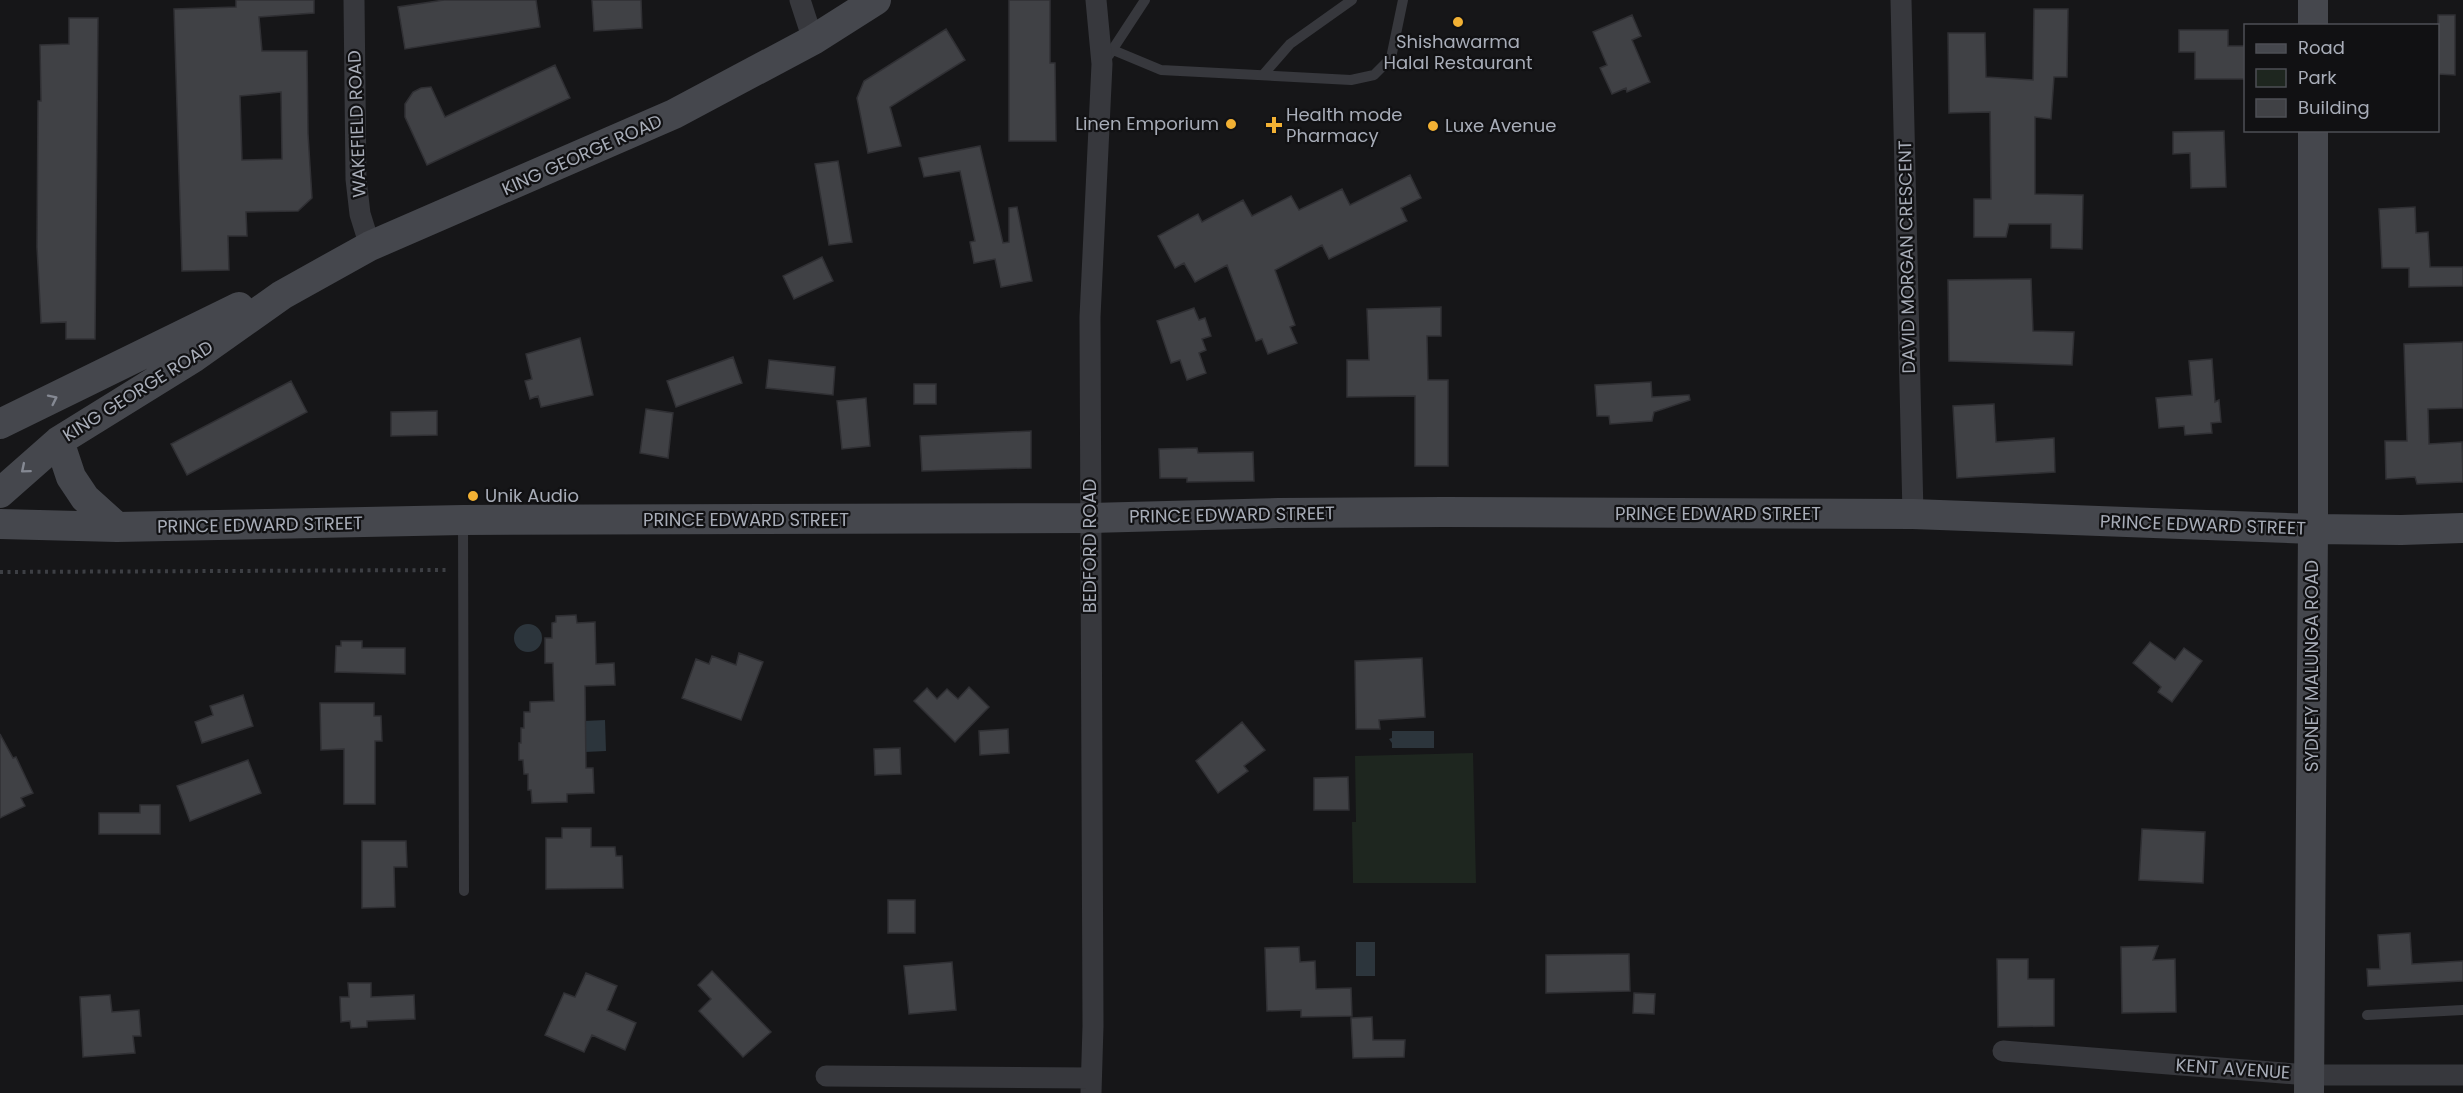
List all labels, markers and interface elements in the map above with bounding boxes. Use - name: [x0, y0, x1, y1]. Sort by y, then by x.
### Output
- marker: Shishawarma Halal Restaurant: [1451, 15, 1465, 29]
- legend: [2244, 24, 2439, 132]
- place label: Shishawarma Halal Restaurant: [1383, 29, 1533, 75]
- text: Road: [2298, 35, 2345, 60]
- street label: WAKEFIELD ROAD: [341, 50, 372, 198]
- text: Park: [2298, 65, 2337, 90]
- text: Building: [2298, 95, 2370, 120]
- place label: Health mode Pharmacy: [1286, 102, 1402, 148]
- street label: KING GEORGE ROAD: [498, 108, 666, 201]
- place label: Linen Emporium: [1075, 111, 1219, 136]
- place label: Luxe Avenue: [1445, 113, 1556, 138]
- marker: Linen Emporium: [1224, 117, 1238, 131]
- marker: Health mode Pharmacy: [1267, 118, 1281, 132]
- marker: Luxe Avenue: [1426, 119, 1440, 133]
- street label: DAVID MORGAN CRESCENT: [1892, 140, 1921, 374]
- street label: KING GEORGE ROAD: [58, 334, 218, 447]
- one-way arrow: [46, 394, 57, 406]
- one-way arrow: [21, 462, 32, 473]
- street label: BEDFORD ROAD: [1077, 479, 1102, 613]
- place label: Unik Audio: [485, 483, 579, 508]
- marker: Unik Audio: [466, 489, 480, 503]
- street label: PRINCE EDWARD STREET: [1129, 500, 1335, 529]
- street label: PRINCE EDWARD STREET: [1615, 501, 1821, 526]
- street label: PRINCE EDWARD STREET: [643, 507, 849, 532]
- street label: PRINCE EDWARD STREET: [2100, 508, 2307, 541]
- street label: PRINCE EDWARD STREET: [157, 510, 363, 539]
- street label: SYDNEY MALUNGA ROAD: [2299, 560, 2324, 772]
- street label: KENT AVENUE: [2175, 1052, 2291, 1085]

